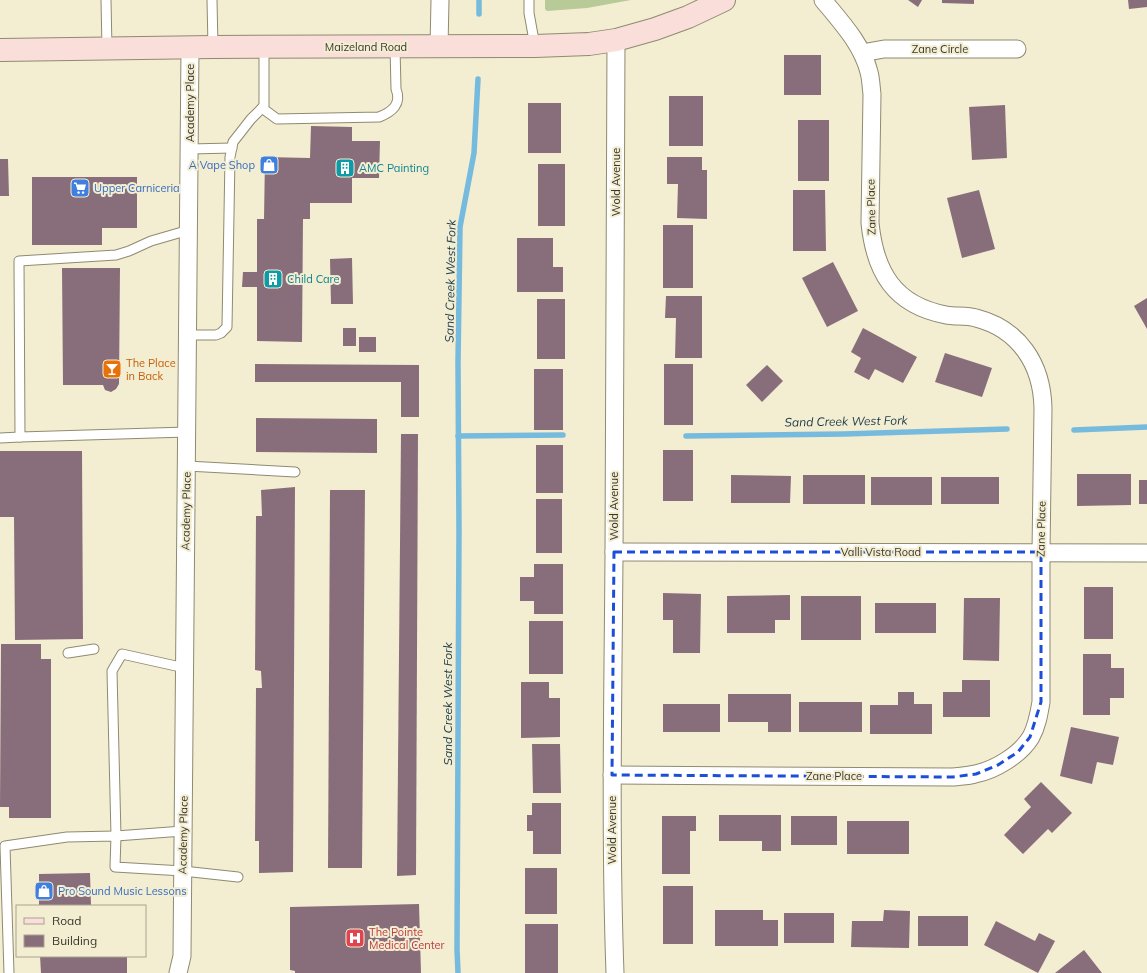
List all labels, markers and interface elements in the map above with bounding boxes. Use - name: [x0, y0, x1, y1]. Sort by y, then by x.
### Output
- street label: Maizeland Road: [325, 40, 407, 54]
- street label: Zane Circle: [912, 42, 968, 56]
- street label: Academy Place: [183, 64, 197, 142]
- street label: Wold Avenue: [609, 148, 623, 216]
- shop icon: A Vape Shop: [258, 154, 280, 176]
- building icon: AMC Painting: [334, 157, 356, 179]
- place label: A Vape Shop: [189, 158, 255, 172]
- place label: AMC Painting: [359, 161, 429, 175]
- supermarket icon: Upper Carniceria: [69, 177, 91, 199]
- street label: Zane Place: [864, 179, 878, 235]
- place label: Upper Carniceria: [94, 181, 180, 195]
- water label: Sand Creek West Fork: [441, 218, 459, 343]
- building icon: Child Care: [262, 268, 284, 290]
- place label: Child Care: [287, 272, 340, 286]
- place label: The Place in Back: [126, 356, 176, 383]
- bar icon: The Place in Back: [101, 358, 123, 380]
- water label: Sand Creek West Fork: [784, 412, 909, 430]
- street label: Academy Place: [178, 472, 194, 550]
- street label: Wold Avenue: [607, 472, 621, 540]
- street label: Zane Place: [1034, 501, 1048, 557]
- street label: Valli Vista Road: [841, 545, 921, 559]
- water label: Sand Creek West Fork: [440, 642, 455, 766]
- street label: Zane Place: [806, 769, 862, 783]
- street label: Academy Place: [175, 796, 191, 874]
- street label: Wold Avenue: [605, 796, 619, 864]
- shop icon: Pro Sound Music Lessons: [33, 880, 55, 902]
- place label: Pro Sound Music Lessons: [58, 884, 187, 898]
- legend: [16, 905, 146, 957]
- text: Road: [52, 913, 81, 928]
- place label: The Pointe Medical Center: [369, 925, 444, 952]
- hospital icon: The Pointe Medical Center: [344, 927, 366, 949]
- text: Building: [52, 933, 97, 948]

